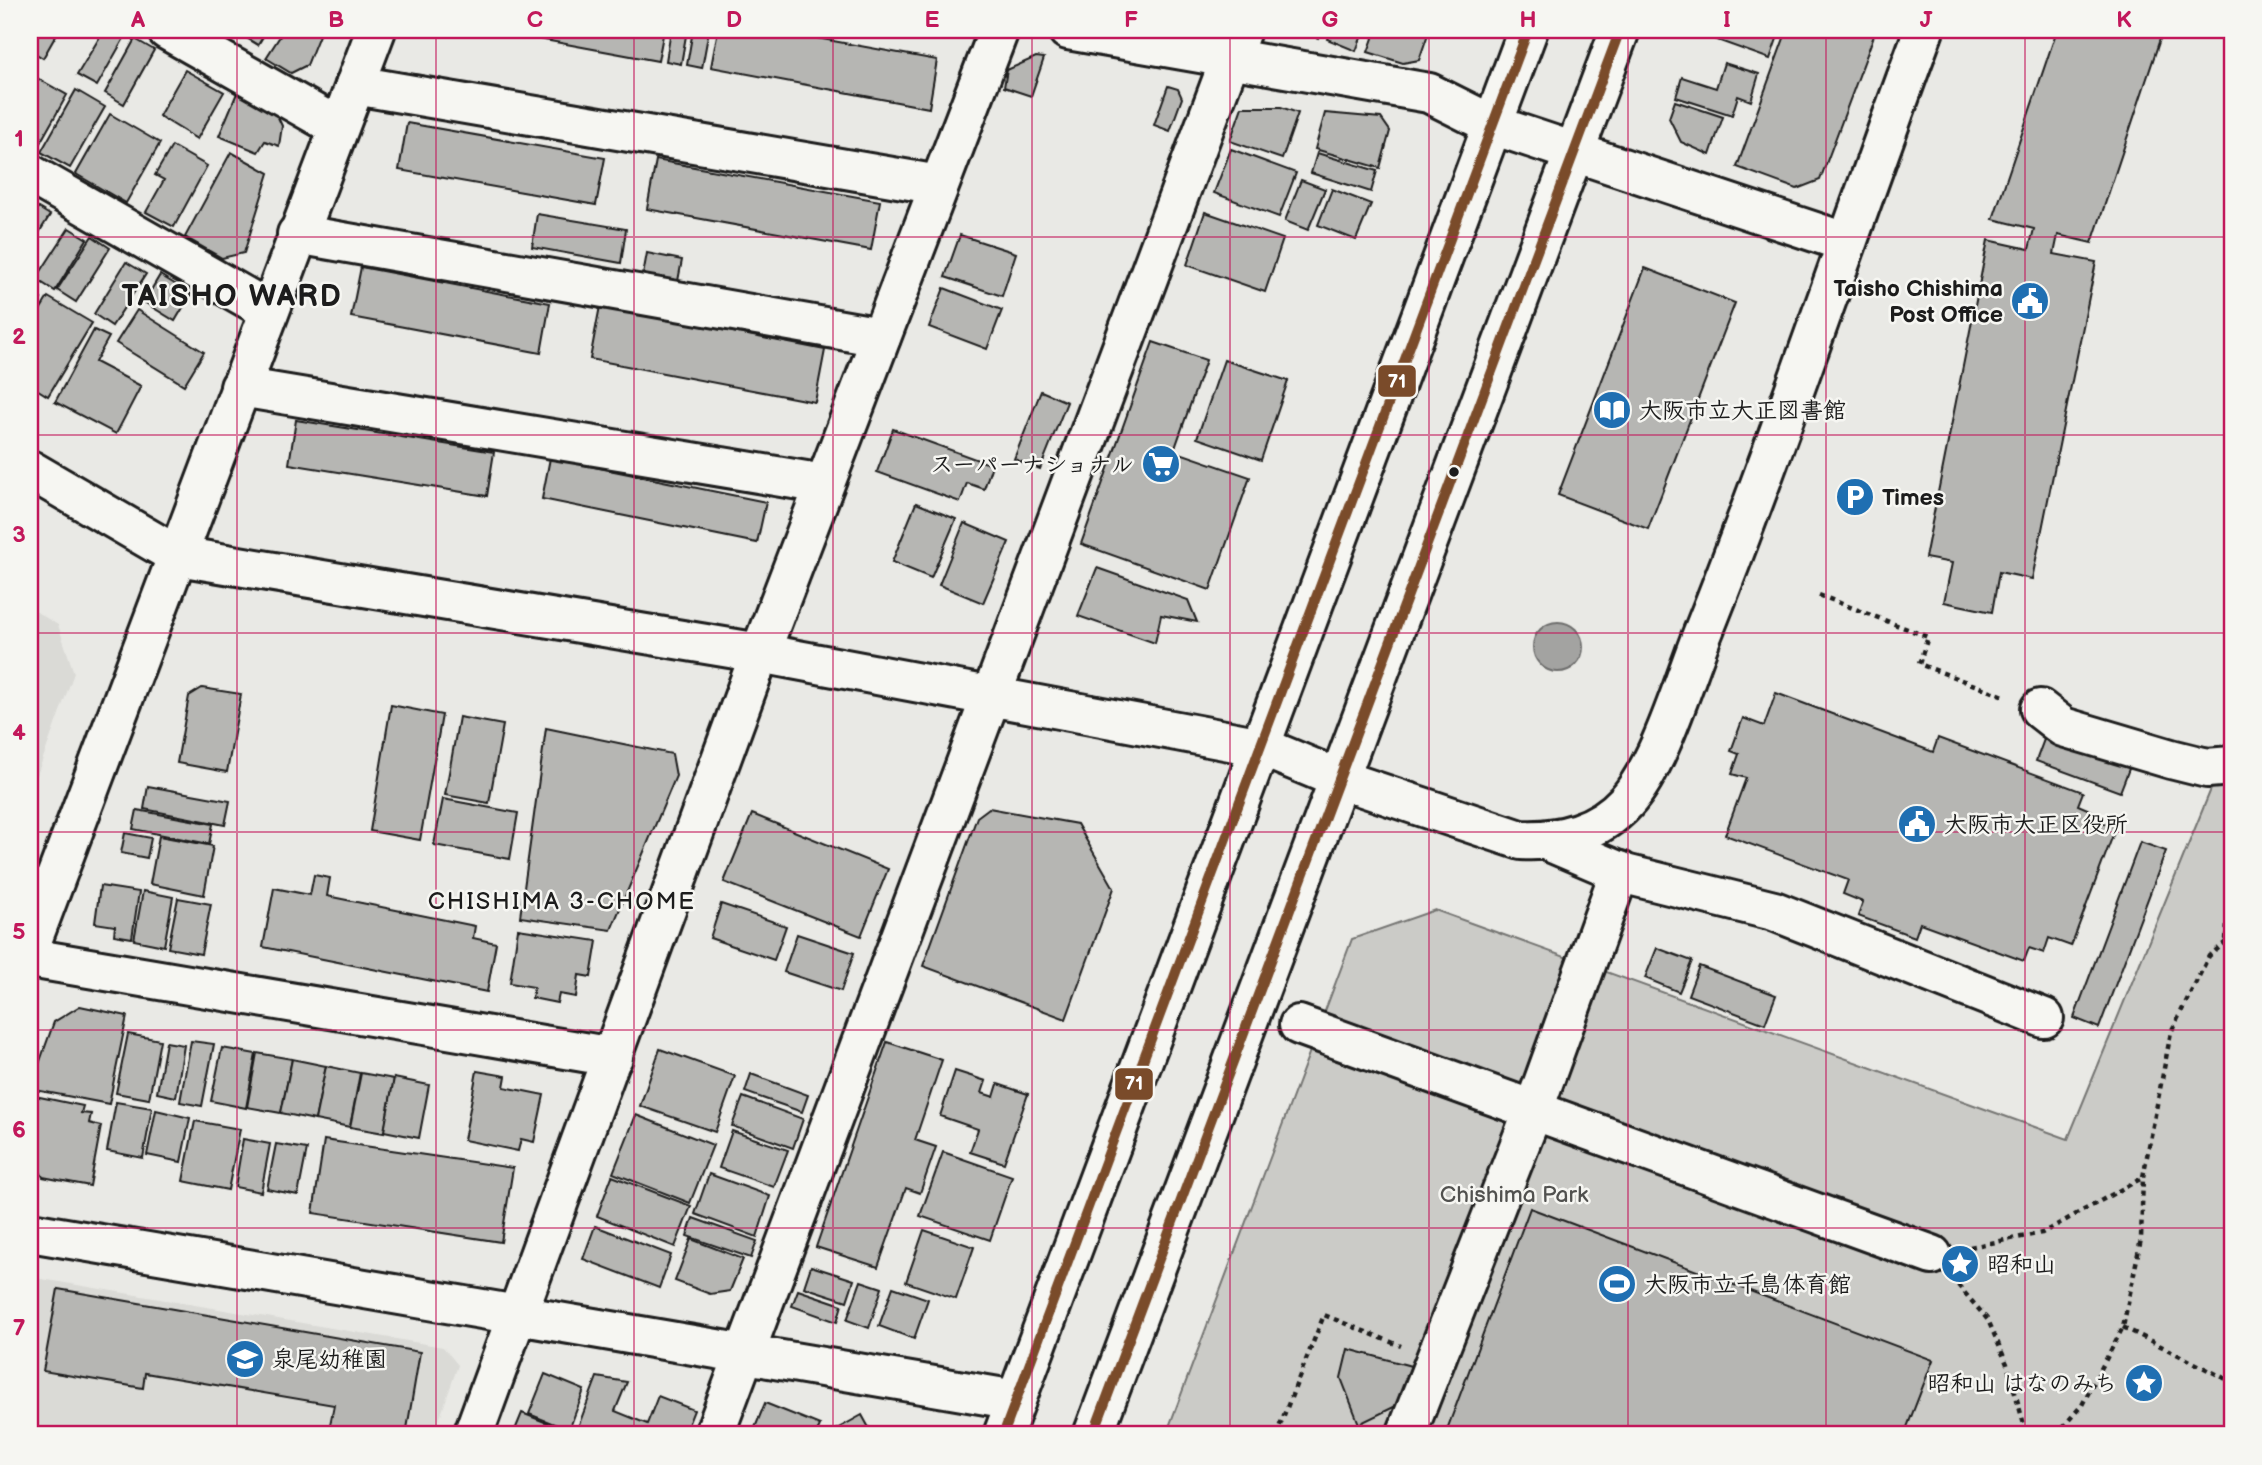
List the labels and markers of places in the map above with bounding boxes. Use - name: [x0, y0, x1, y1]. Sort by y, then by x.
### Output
- place label: Taisho Chishima Post Office: [1834, 275, 2003, 329]
- public building icon: Taisho Chishima Post Office: [2009, 280, 2051, 322]
- library icon: 大阪市立大正図書館: [1591, 389, 1633, 431]
- place label: 大阪市立大正図書館: [1639, 397, 1846, 425]
- supermarket icon: スーパーナショナル: [1140, 443, 1182, 485]
- place label: スーパーナショナル: [930, 451, 1134, 479]
- unlabelled marker: [1447, 465, 1461, 479]
- parking icon: Times: [1834, 476, 1876, 518]
- place label: Times: [1882, 484, 1944, 512]
- public building icon: 大阪市大正区役所: [1896, 803, 1938, 845]
- place label: 大阪市大正区役所: [1944, 811, 2128, 839]
- place icon: 昭和山: [1939, 1243, 1981, 1285]
- place label: 昭和山: [1987, 1251, 2056, 1279]
- sports icon: 大阪市立千島体育館: [1596, 1263, 1638, 1305]
- place label: 大阪市立千島体育館: [1644, 1271, 1851, 1299]
- school or university icon: 泉尾幼稚園: [224, 1338, 266, 1380]
- place label: 泉尾幼稚園: [272, 1346, 387, 1374]
- place icon: 昭和山 はなのみち: [2123, 1362, 2165, 1404]
- place label: 昭和山 はなのみち: [1927, 1370, 2117, 1398]

